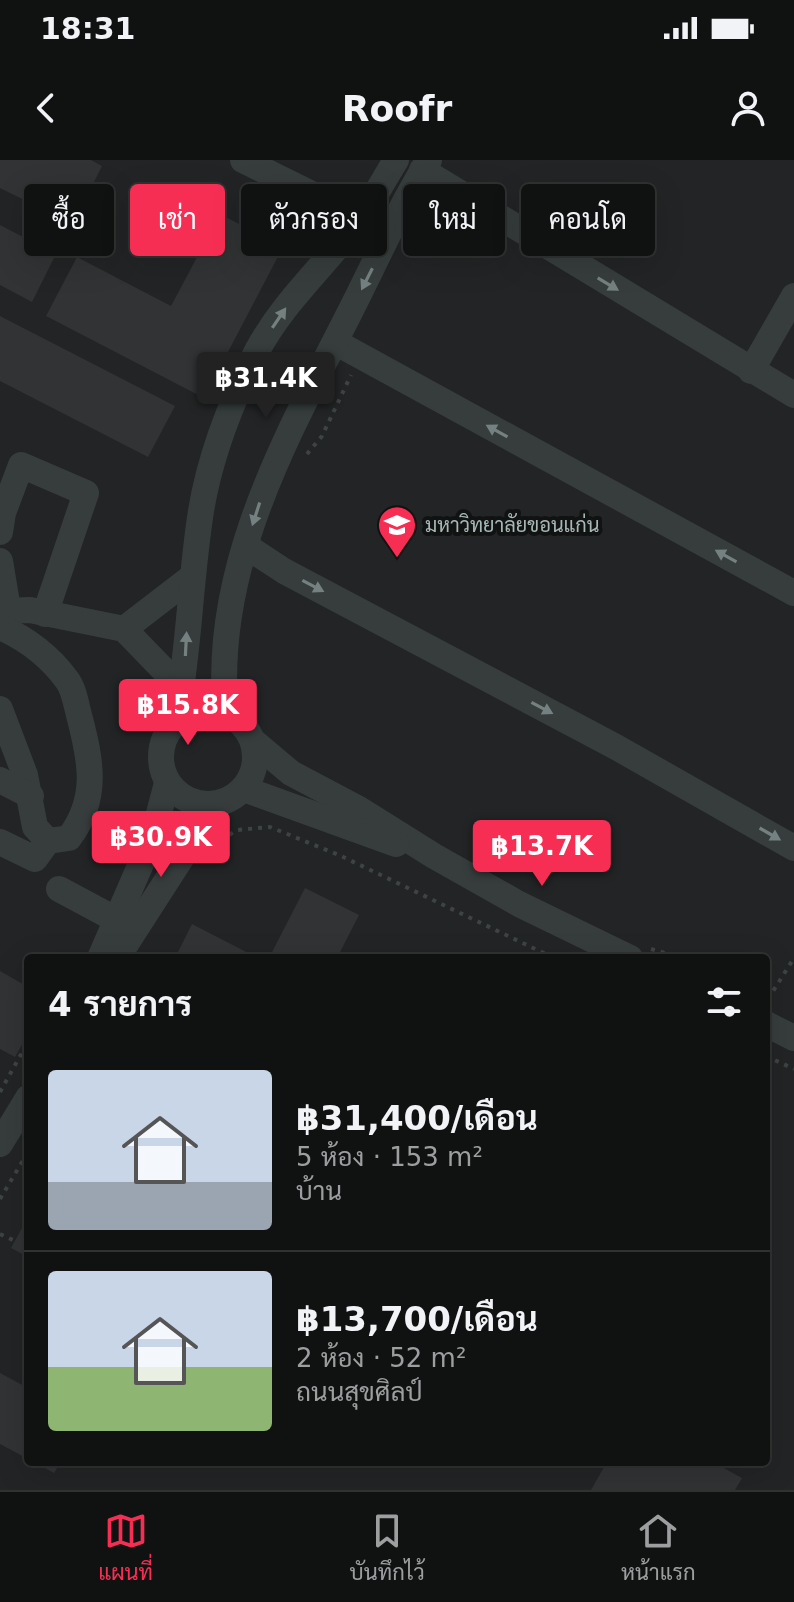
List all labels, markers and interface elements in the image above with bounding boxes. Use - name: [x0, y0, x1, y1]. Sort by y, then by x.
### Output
- text: 18:31: [40, 11, 136, 46]
- icon: back: [24, 86, 68, 130]
- icon: person: [726, 86, 770, 130]
- text: Roofr: [342, 88, 452, 129]
- chip: ซื้อ: [24, 184, 114, 256]
- chip: เช่า: [130, 184, 225, 256]
- chip: ตัวกรอง: [241, 184, 387, 256]
- chip: ใหม่: [403, 184, 505, 256]
- chip: คอนโด: [521, 184, 655, 256]
- one-way arrow: [360, 267, 374, 290]
- one-way arrow: [597, 277, 619, 291]
- one-way arrow: [271, 307, 286, 328]
- pin: ฿31.4K: [201, 352, 331, 420]
- text: ฿31.4K: [215, 363, 317, 393]
- one-way arrow: [486, 425, 509, 438]
- one-way arrow: [250, 502, 262, 526]
- school or university icon: มหาวิทยาลัยขอนแก่น: [376, 504, 418, 559]
- place label: มหาวิทยาลัยขอนแก่น: [425, 513, 599, 537]
- one-way arrow: [714, 549, 737, 563]
- one-way arrow: [301, 579, 324, 592]
- one-way arrow: [180, 631, 193, 656]
- pin: ฿15.8K: [123, 679, 253, 747]
- text: ฿15.8K: [137, 690, 239, 720]
- one-way arrow: [531, 701, 554, 714]
- pin: ฿30.9K: [96, 811, 226, 879]
- pin: ฿13.7K: [477, 820, 607, 888]
- text: ฿30.9K: [110, 822, 212, 852]
- one-way arrow: [758, 827, 781, 841]
- text: ฿13.7K: [491, 831, 593, 861]
- icon: filters: [702, 980, 746, 1024]
- text: 4 รายการ: [48, 984, 192, 1024]
- text: ฿31,400/เดือน: [296, 1098, 538, 1138]
- icon: home: [112, 1102, 208, 1198]
- text: 5 ห้อง · 153 m²: [296, 1142, 483, 1172]
- text: บ้าน: [296, 1176, 342, 1206]
- text: ฿13,700/เดือน: [296, 1299, 538, 1339]
- icon: home: [112, 1303, 208, 1399]
- text: 2 ห้อง · 52 m²: [296, 1343, 466, 1373]
- text: ถนนสุขศิลป์: [296, 1377, 423, 1407]
- tab: แผนที่: [98, 1509, 153, 1585]
- tab: บันทึกไว้: [349, 1509, 425, 1585]
- tab: หน้าแรก: [621, 1509, 696, 1585]

